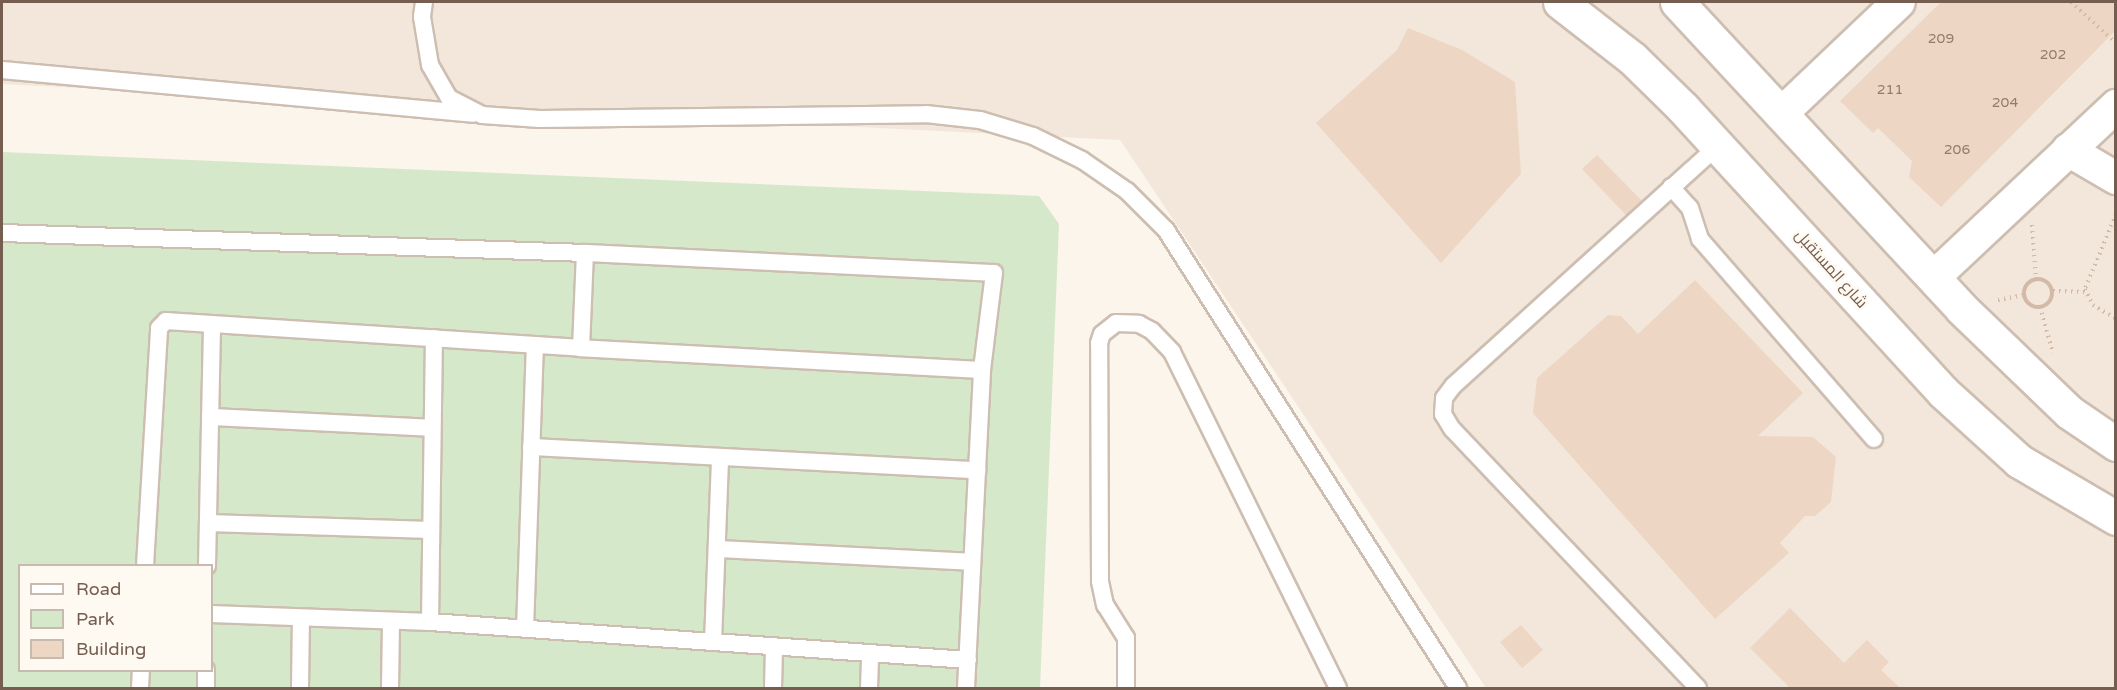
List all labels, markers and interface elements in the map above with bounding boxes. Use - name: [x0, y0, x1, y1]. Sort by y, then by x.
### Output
- house number: 209: [1928, 31, 1954, 47]
- house number: 202: [2040, 47, 2066, 63]
- house number: 211: [1877, 82, 1903, 98]
- house number: 204: [1992, 95, 2018, 111]
- house number: 206: [1944, 142, 1970, 158]
- street label: شارع المستقبل: [1791, 226, 1871, 312]
- legend: [18, 564, 213, 672]
- text: Road: [76, 578, 121, 600]
- text: Park: [76, 608, 114, 630]
- text: Building: [76, 638, 146, 660]

